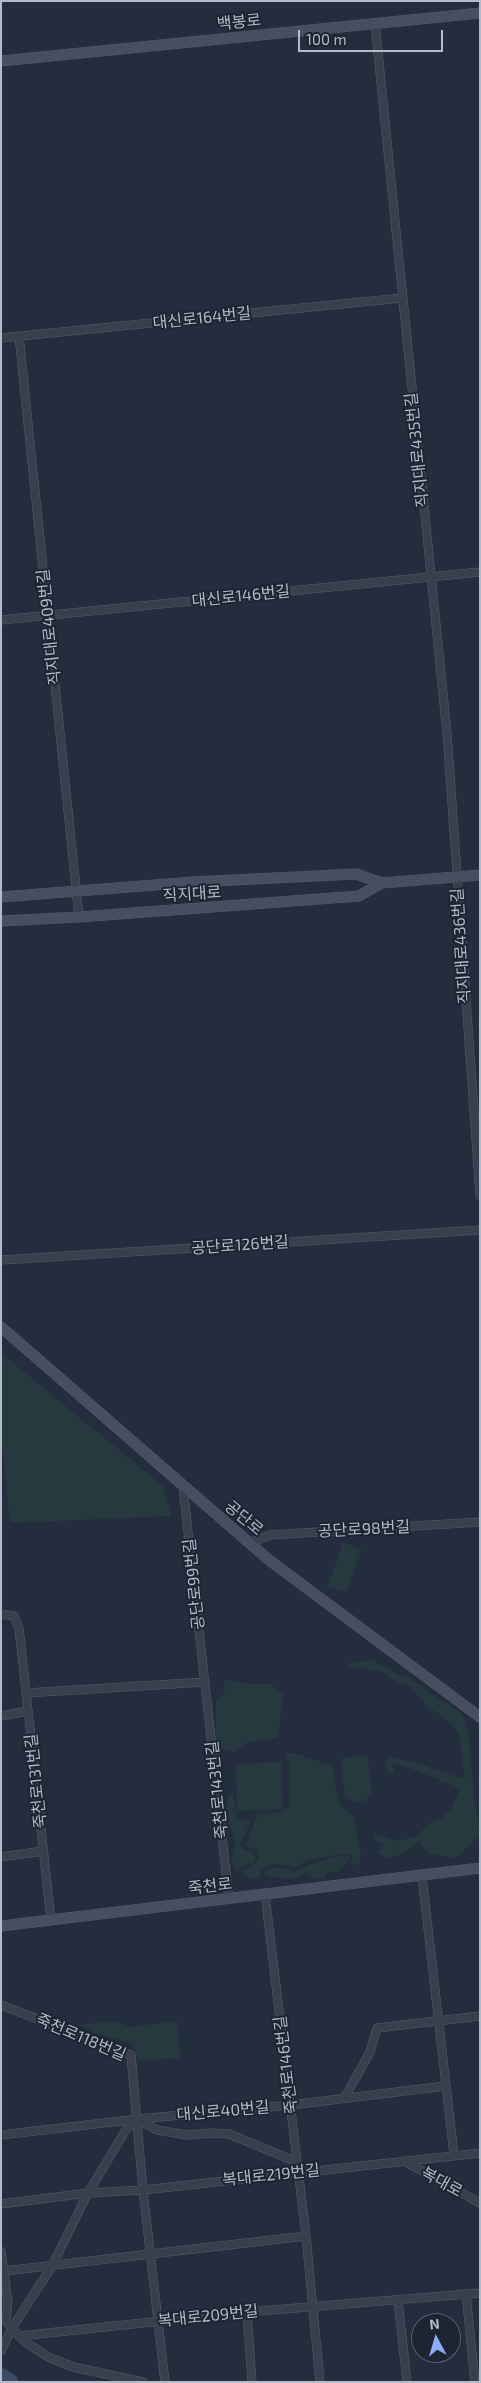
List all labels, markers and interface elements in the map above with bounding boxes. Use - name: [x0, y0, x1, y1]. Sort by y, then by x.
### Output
- street label: 백봉로: [216, 10, 262, 34]
- scale bar: [301, 20, 446, 52]
- text: 100 m: [306, 30, 347, 48]
- street label: 대신로164번길: [152, 303, 252, 333]
- street label: 직지대로435번길: [401, 391, 433, 509]
- street label: 직지대로409번길: [33, 568, 65, 686]
- street label: 대신로146번길: [191, 581, 291, 611]
- street label: 직지대로: [162, 882, 222, 906]
- street label: 직지대로436번길: [447, 887, 475, 1005]
- street label: 공단로126번길: [190, 1232, 290, 1258]
- street label: 공단로: [221, 1496, 267, 1540]
- street label: 공단로98번길: [317, 1517, 411, 1541]
- street label: 공단로99번길: [180, 1537, 208, 1631]
- street label: 죽천로131번길: [21, 1733, 51, 1829]
- street label: 죽천로143번길: [202, 1740, 232, 1840]
- street label: 죽천로: [187, 1874, 233, 1898]
- street label: 죽천로118번길: [33, 2009, 129, 2065]
- street label: 죽천로146번길: [270, 2015, 302, 2115]
- street label: 대신로40번길: [176, 2097, 270, 2125]
- street label: 복대로219번길: [221, 2160, 321, 2190]
- street label: 복대로: [418, 2163, 466, 2201]
- street label: 복대로209번길: [157, 2301, 259, 2331]
- north arrow: [411, 2313, 461, 2363]
- text: N: [429, 2315, 440, 2333]

